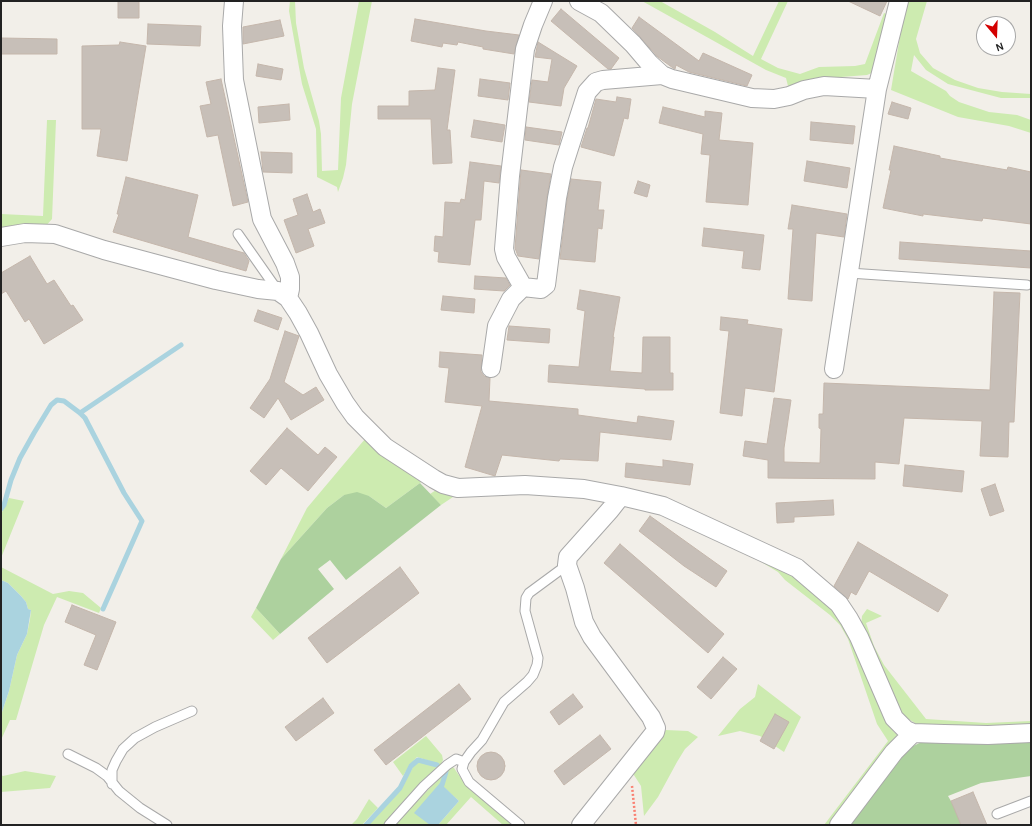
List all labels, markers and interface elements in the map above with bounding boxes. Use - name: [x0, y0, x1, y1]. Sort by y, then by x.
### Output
- north arrow: [976, 16, 1016, 56]
- text: N: [994, 39, 1006, 54]

